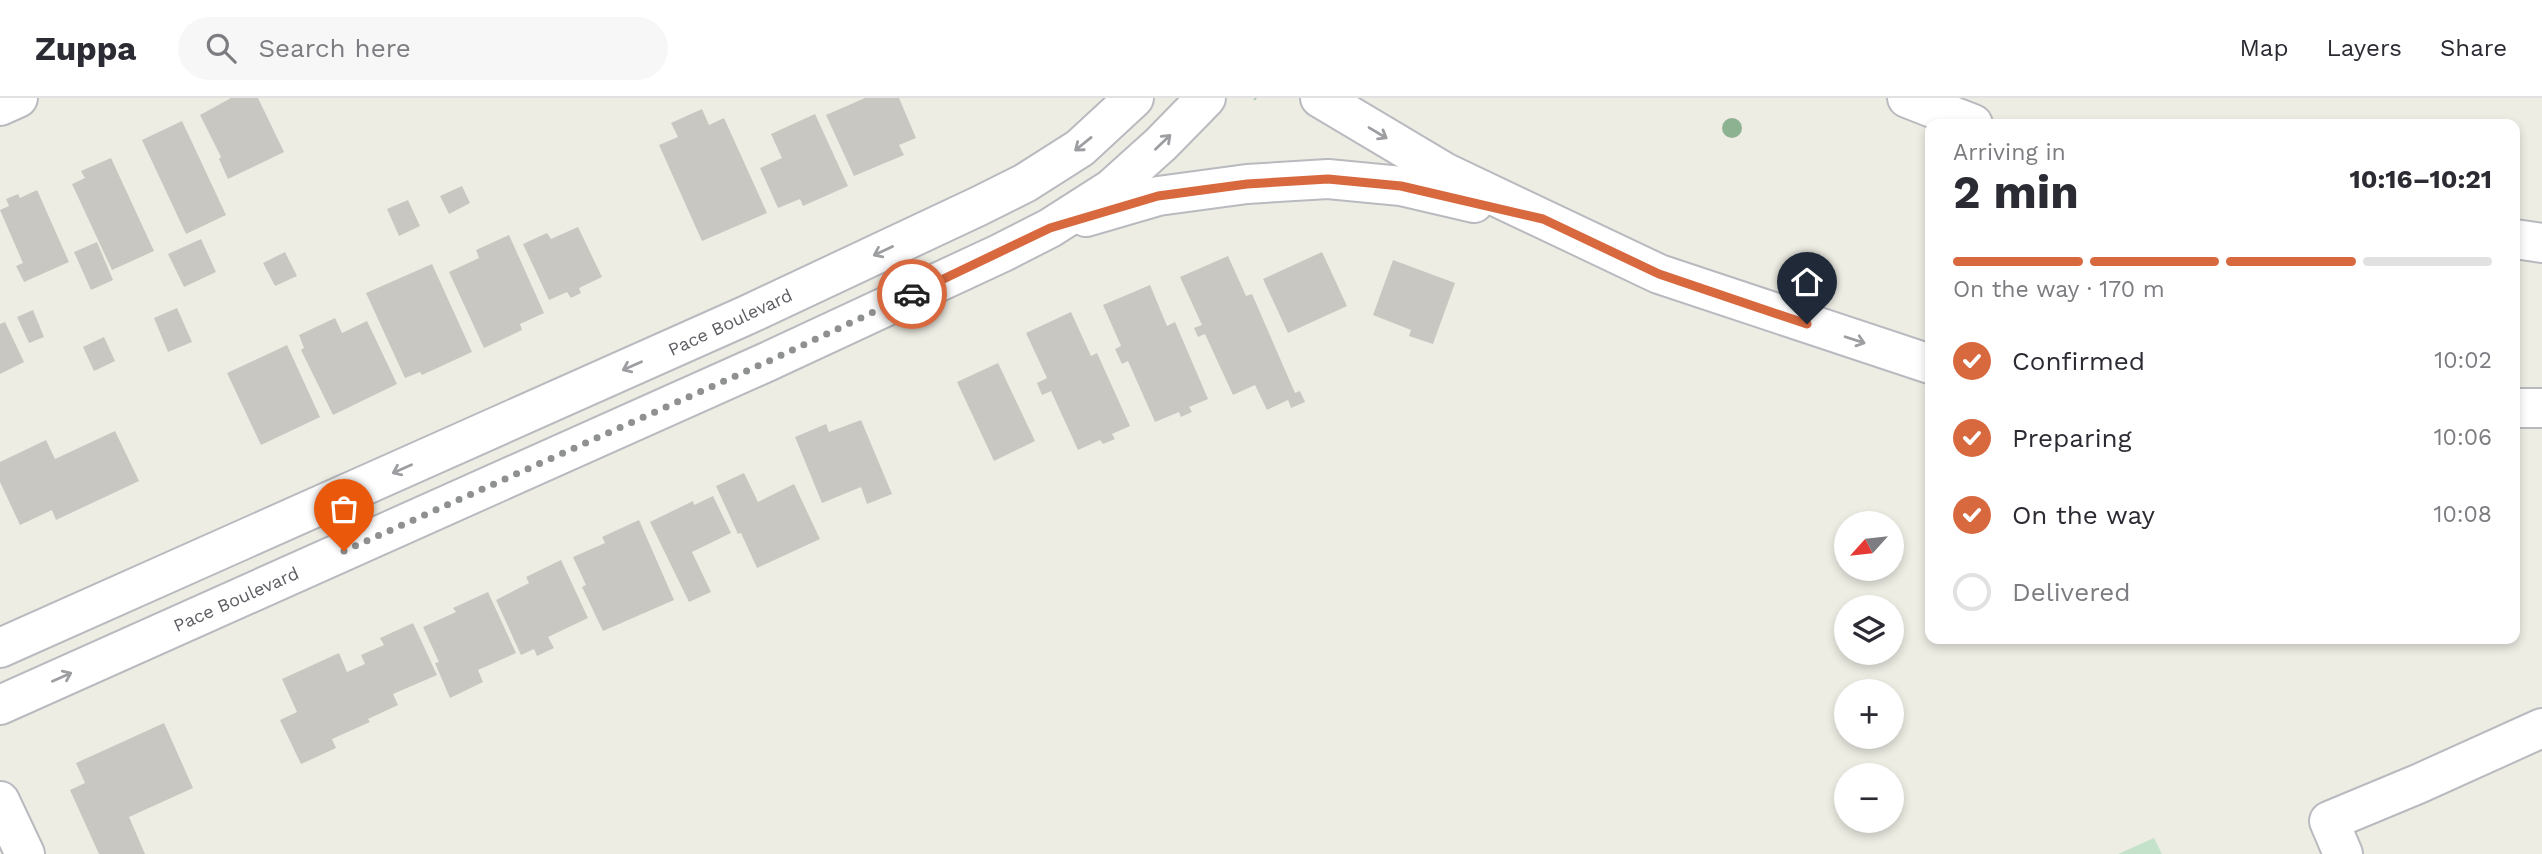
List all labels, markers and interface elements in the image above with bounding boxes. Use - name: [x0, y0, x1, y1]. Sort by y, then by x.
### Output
- search box: [178, 17, 668, 80]
- text: Zuppa: [35, 29, 136, 68]
- icon: search: [202, 29, 240, 67]
- text: Search here: [258, 33, 411, 63]
- text: Map: [2240, 34, 2288, 62]
- text: Layers: [2326, 34, 2402, 62]
- text: Share: [2440, 34, 2507, 62]
- one-way arrow: [1368, 126, 1388, 140]
- one-way arrow: [1154, 134, 1171, 151]
- one-way arrow: [1075, 136, 1093, 152]
- text: Arriving in: [1953, 139, 2066, 166]
- text: 10:16–10:21: [2350, 164, 2492, 194]
- text: 2 min: [1953, 165, 2079, 219]
- one-way arrow: [873, 244, 894, 258]
- pin: [1777, 252, 1837, 324]
- courier: [877, 259, 947, 329]
- icon: home: [1788, 263, 1826, 301]
- icon: car: [893, 275, 931, 313]
- text: On the way · 170 m: [1953, 276, 2165, 303]
- street label: Pace Boulevard: [665, 284, 795, 360]
- one-way arrow: [1844, 334, 1866, 347]
- icon: check: [1953, 342, 1991, 380]
- text: Confirmed: [2012, 346, 2145, 376]
- text: 10:02: [2434, 347, 2492, 374]
- one-way arrow: [622, 360, 643, 373]
- icon: check: [1953, 419, 1991, 457]
- text: Preparing: [2012, 423, 2132, 453]
- text: 10:06: [2434, 424, 2492, 451]
- one-way arrow: [392, 463, 413, 476]
- pin: [314, 479, 374, 551]
- icon: bag: [325, 490, 363, 528]
- icon: check: [1953, 496, 1991, 534]
- text: On the way: [2012, 500, 2155, 530]
- text: 10:08: [2433, 501, 2492, 528]
- north arrow: [1834, 511, 1904, 581]
- map controls: [1834, 511, 1904, 833]
- street label: Pace Boulevard: [170, 562, 302, 636]
- text: Delivered: [2012, 577, 2131, 607]
- button: layers: [1834, 595, 1904, 665]
- one-way arrow: [51, 670, 73, 683]
- button: +: [1834, 679, 1904, 749]
- button: −: [1834, 763, 1904, 833]

